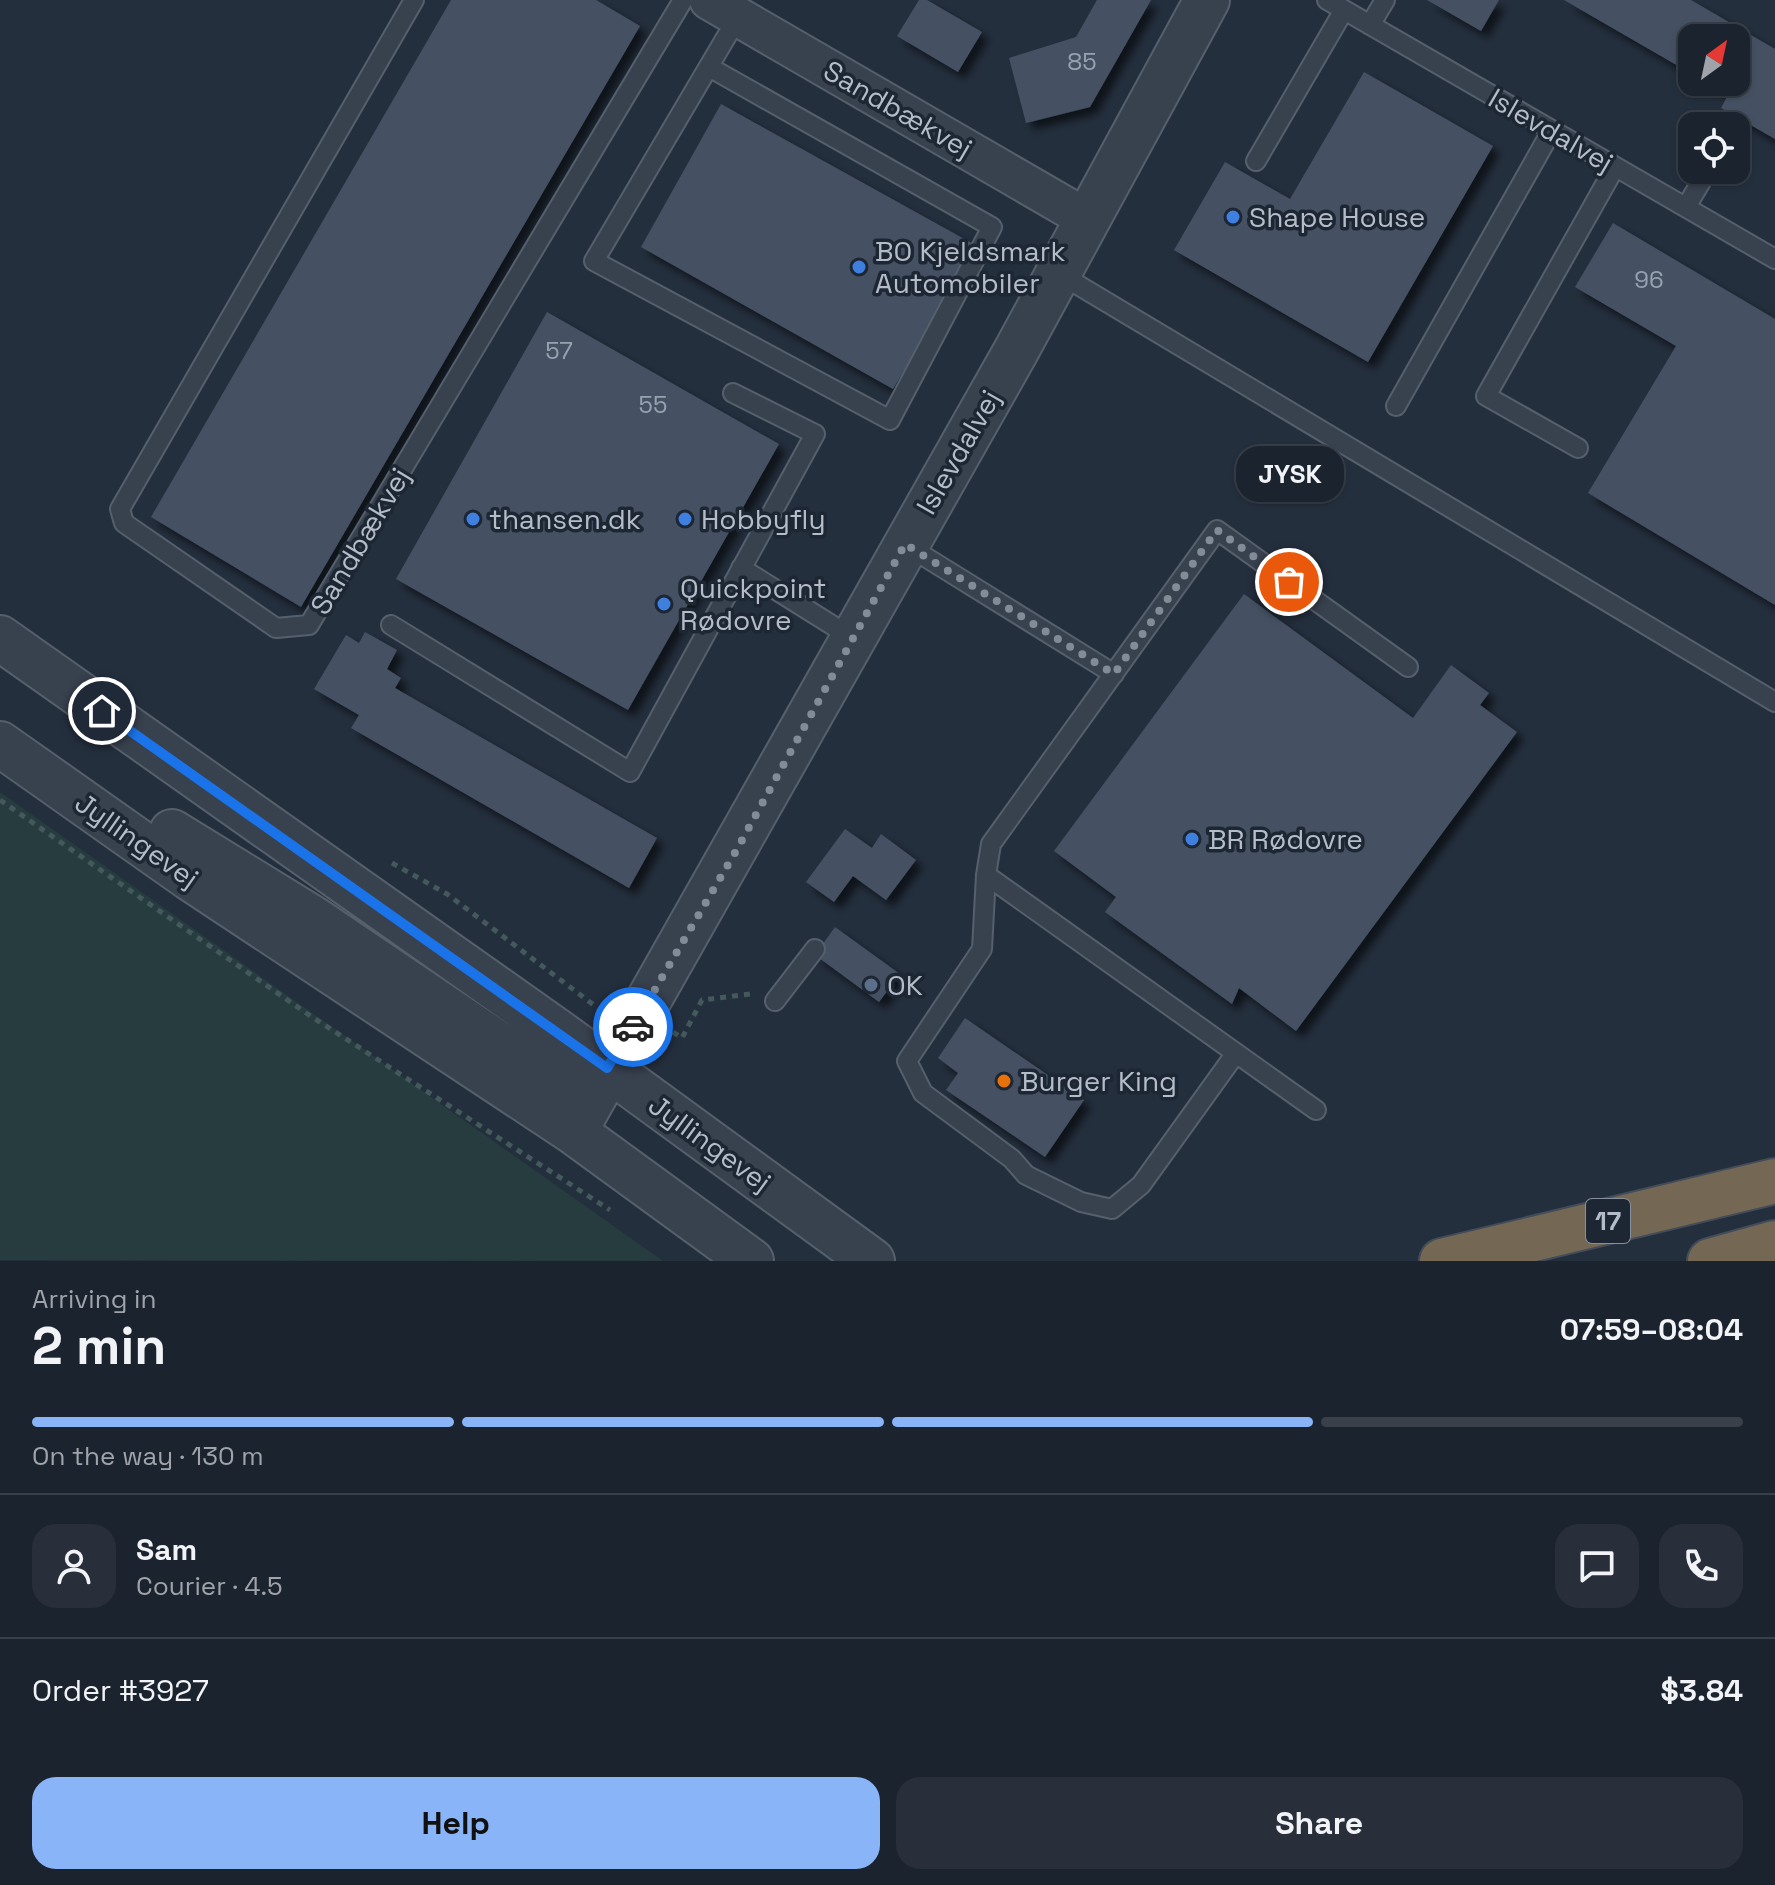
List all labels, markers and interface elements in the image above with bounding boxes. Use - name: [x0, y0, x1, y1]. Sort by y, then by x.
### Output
- north arrow: [1678, 24, 1750, 96]
- map controls: [1678, 24, 1750, 184]
- house number: 85: [1067, 46, 1097, 77]
- street label: Sandbækvej: [817, 52, 979, 166]
- street label: Islevdalvej: [1482, 80, 1620, 180]
- button: locate: [1678, 112, 1750, 184]
- place label: Shape House: [1249, 199, 1425, 235]
- marker: Shape House: [1224, 208, 1242, 226]
- place label: BO Kjeldsmark Automobiler: [875, 233, 1065, 301]
- marker: BO Kjeldsmark Automobiler: [850, 258, 868, 276]
- house number: 96: [1634, 264, 1664, 295]
- house number: 57: [545, 335, 573, 366]
- street label: Islevdalvej: [908, 383, 1008, 521]
- house number: 55: [639, 389, 667, 420]
- callout: JYSK: [1235, 446, 1343, 502]
- text: JYSK: [1258, 457, 1322, 491]
- street label: Sandbækvej: [302, 461, 418, 621]
- place label: thansen.dk: [489, 501, 641, 537]
- place label: Hobbyfly: [701, 501, 826, 537]
- marker: thansen.dk: [464, 510, 482, 528]
- marker: Hobbyfly: [676, 510, 694, 528]
- pin: [1255, 548, 1323, 616]
- icon: bag: [1267, 560, 1311, 604]
- place label: Quickpoint Rødovre: [680, 570, 826, 638]
- marker: Quickpoint Rødovre: [655, 595, 673, 613]
- pin: [68, 677, 136, 745]
- icon: home: [80, 689, 124, 733]
- street label: Jyllingevej: [68, 784, 206, 896]
- place label: BR Rødovre: [1208, 821, 1363, 857]
- marker: BR Rødovre: [1183, 830, 1201, 848]
- place label: OK: [887, 967, 923, 1003]
- marker: OK: [862, 976, 880, 994]
- courier: [593, 987, 673, 1067]
- icon: car: [611, 1005, 655, 1049]
- place label: Burger King: [1020, 1063, 1177, 1099]
- marker: Burger King: [995, 1072, 1013, 1090]
- street label: Jyllingevej: [642, 1086, 778, 1200]
- road number: 17: [1586, 1199, 1630, 1243]
- text: Arriving in: [32, 1282, 156, 1316]
- text: 07:59–08:04: [1560, 1310, 1743, 1349]
- text: 2 min: [32, 1313, 166, 1379]
- text: On the way · 130 m: [32, 1439, 264, 1473]
- button: person: [32, 1524, 116, 1608]
- button: chat: [1555, 1524, 1639, 1608]
- button: phone: [1659, 1524, 1743, 1608]
- text: Sam: [136, 1530, 197, 1569]
- text: Courier · 4.5: [136, 1569, 283, 1603]
- text: Order #3927: [32, 1671, 209, 1710]
- text: $3.84: [1661, 1671, 1743, 1710]
- button: Help: [32, 1777, 880, 1869]
- button: Share: [896, 1777, 1743, 1869]

